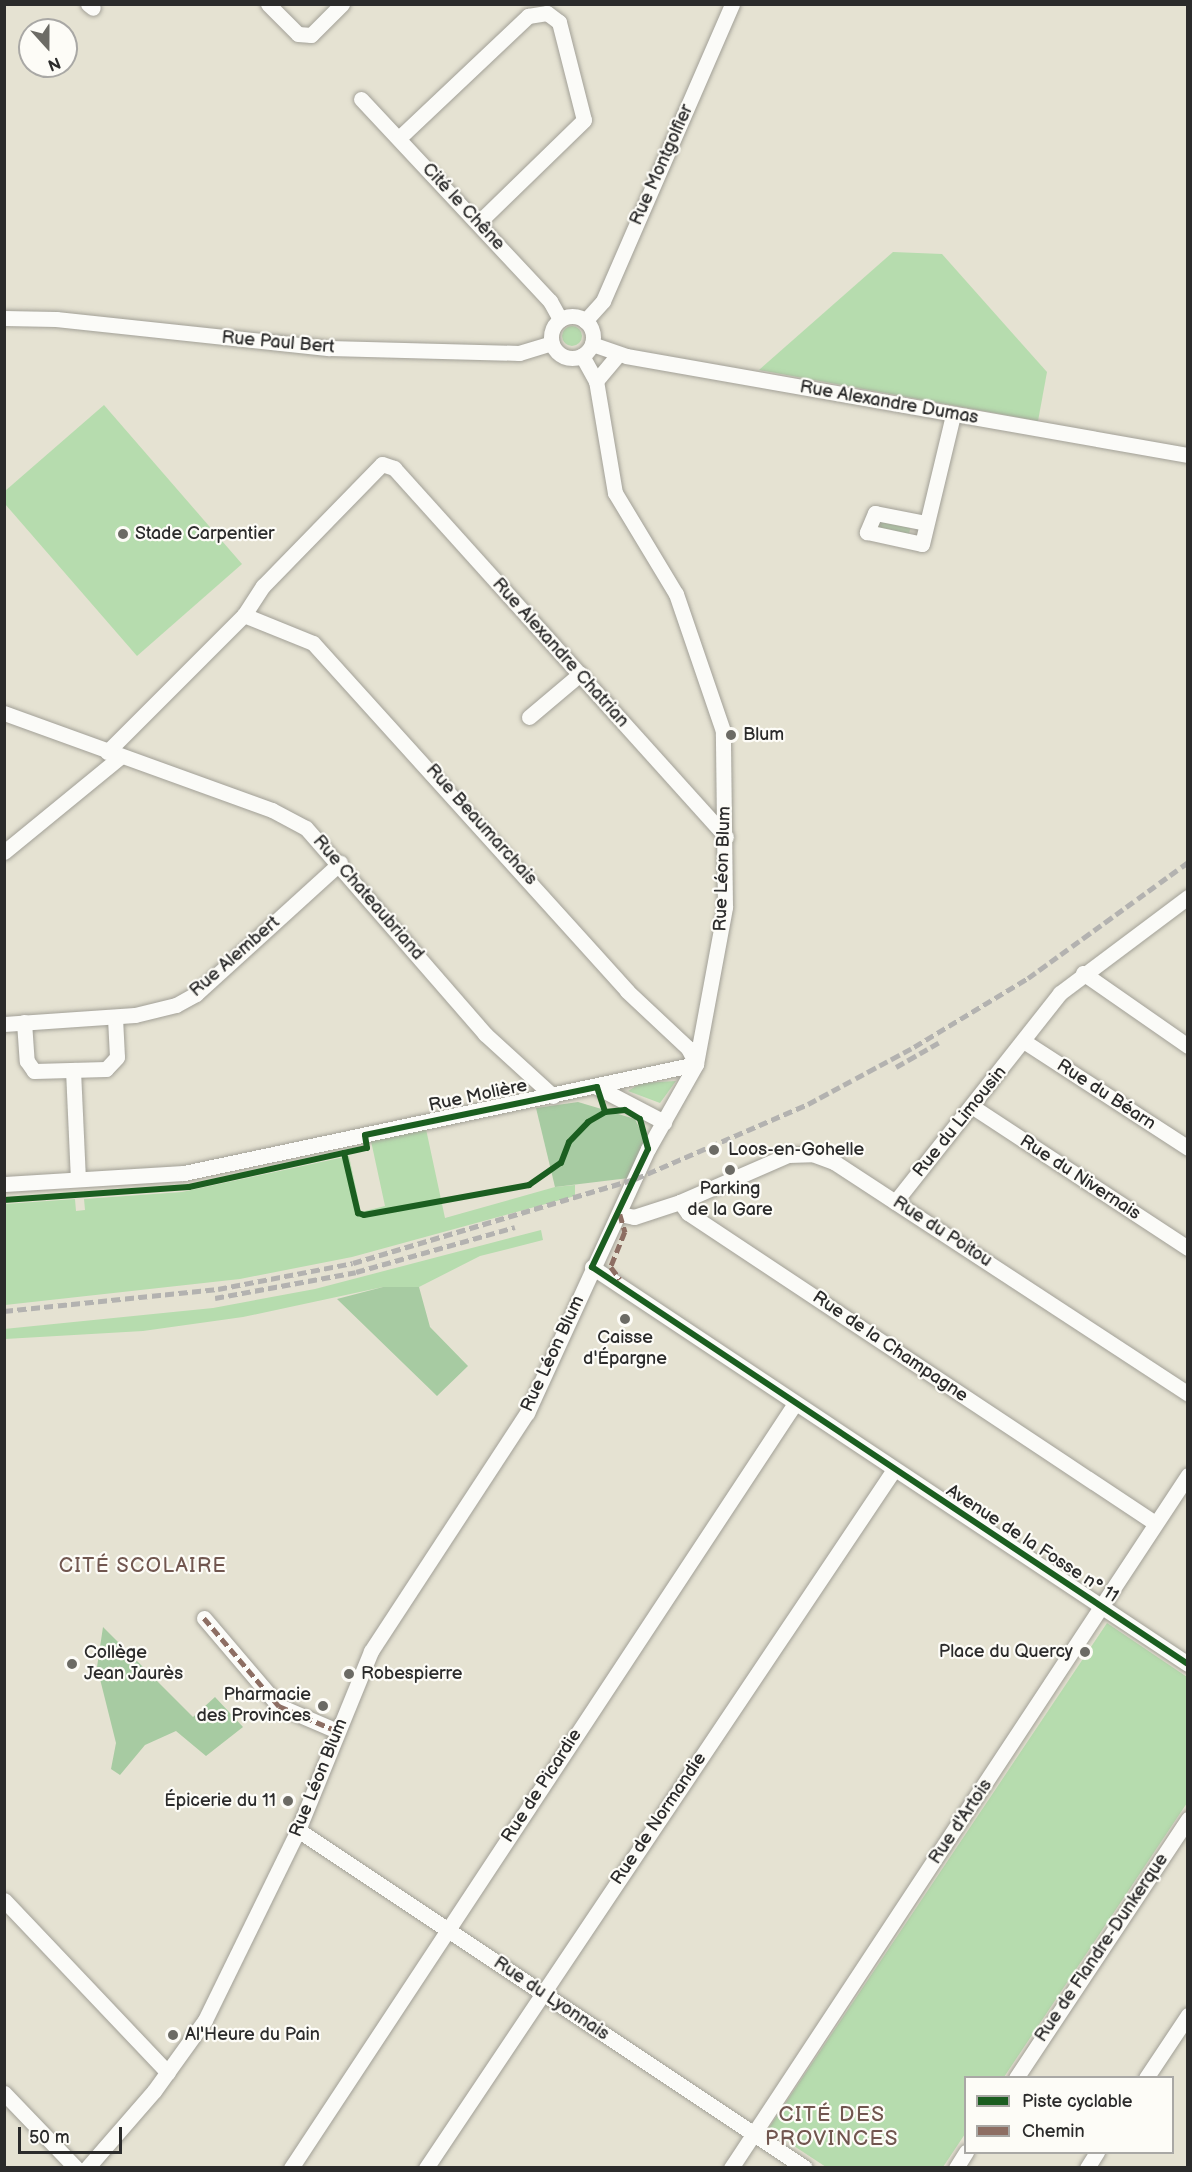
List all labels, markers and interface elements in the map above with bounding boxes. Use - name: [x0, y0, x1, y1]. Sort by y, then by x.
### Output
- north arrow: [18, 18, 78, 78]
- text: N: [45, 52, 63, 74]
- street label: Rue Montgolfier: [626, 101, 698, 229]
- street label: Cité le Chêne: [417, 159, 509, 255]
- street label: Rue Paul Bert: [221, 327, 335, 359]
- street label: Rue Alexandre Dumas: [798, 377, 980, 429]
- place label: Stade Carpentier: [135, 523, 275, 545]
- marker: Stade Carpentier: [116, 527, 130, 541]
- street label: Rue Alexandre Chatrian: [487, 574, 633, 732]
- place label: Blum: [743, 724, 784, 746]
- marker: Blum: [724, 728, 738, 742]
- street label: Rue Beaumarchais: [421, 760, 541, 890]
- street label: Rue Léon Blum: [710, 806, 736, 932]
- street label: Rue Chateaubriand: [308, 831, 428, 965]
- street label: Rue Alembert: [186, 912, 284, 1002]
- street label: Rue du Béarn: [1052, 1055, 1160, 1135]
- street label: Rue du Limousin: [909, 1062, 1011, 1182]
- street label: Rue Molière: [427, 1075, 529, 1117]
- street label: Rue du Nivernais: [1016, 1131, 1144, 1225]
- place label: Loos-en-Gohelle: [728, 1139, 864, 1161]
- marker: Loos-en-Gohelle: [705, 1141, 723, 1159]
- marker: Parking de la Gare: [723, 1163, 737, 1177]
- place label: Parking de la Gare: [687, 1179, 773, 1222]
- street label: Rue du Poitou: [888, 1192, 996, 1272]
- street label: Rue de la Champagne: [808, 1287, 972, 1407]
- street label: Rue Léon Blum: [517, 1293, 589, 1415]
- marker: Caisse d'Épargne: [618, 1312, 632, 1326]
- place label: Caisse d'Épargne: [583, 1328, 667, 1370]
- street label: Avenue de la Fosse n° 11: [942, 1480, 1122, 1608]
- district label: CITÉ SCOLAIRE: [59, 1554, 227, 1578]
- place label: Place du Quercy: [939, 1641, 1073, 1663]
- place label: Collège Jean Jaurès: [84, 1643, 184, 1686]
- marker: Place du Quercy: [1078, 1645, 1092, 1659]
- marker: Collège Jean Jaurès: [65, 1657, 79, 1671]
- place label: Robespierre: [361, 1663, 462, 1685]
- marker: Robespierre: [342, 1667, 356, 1681]
- place label: Pharmacie des Provinces: [197, 1685, 311, 1728]
- marker: Pharmacie des Provinces: [316, 1699, 330, 1713]
- street label: Rue Léon Blum: [285, 1716, 353, 1840]
- street label: Rue de Picardie: [497, 1725, 587, 1847]
- street label: Rue de Normandie: [607, 1749, 711, 1889]
- street label: Rue d'Artois: [925, 1775, 997, 1869]
- place label: Épicerie du 11: [164, 1790, 276, 1812]
- marker: Épicerie du 11: [281, 1794, 295, 1808]
- street label: Rue de Flandre-Dunkerque: [1031, 1850, 1173, 2046]
- street label: Rue du Lyonnais: [489, 1952, 613, 2046]
- place label: Al'Heure du Pain: [185, 2024, 320, 2046]
- marker: Al'Heure du Pain: [166, 2028, 180, 2042]
- legend: [964, 2076, 1174, 2154]
- text: Piste cyclable: [1022, 2091, 1132, 2112]
- district label: CITÉ DES PROVINCES: [765, 2102, 899, 2152]
- scale bar: [21, 2115, 124, 2153]
- text: Chemin: [1022, 2121, 1085, 2142]
- text: 50 m: [29, 2127, 70, 2148]

